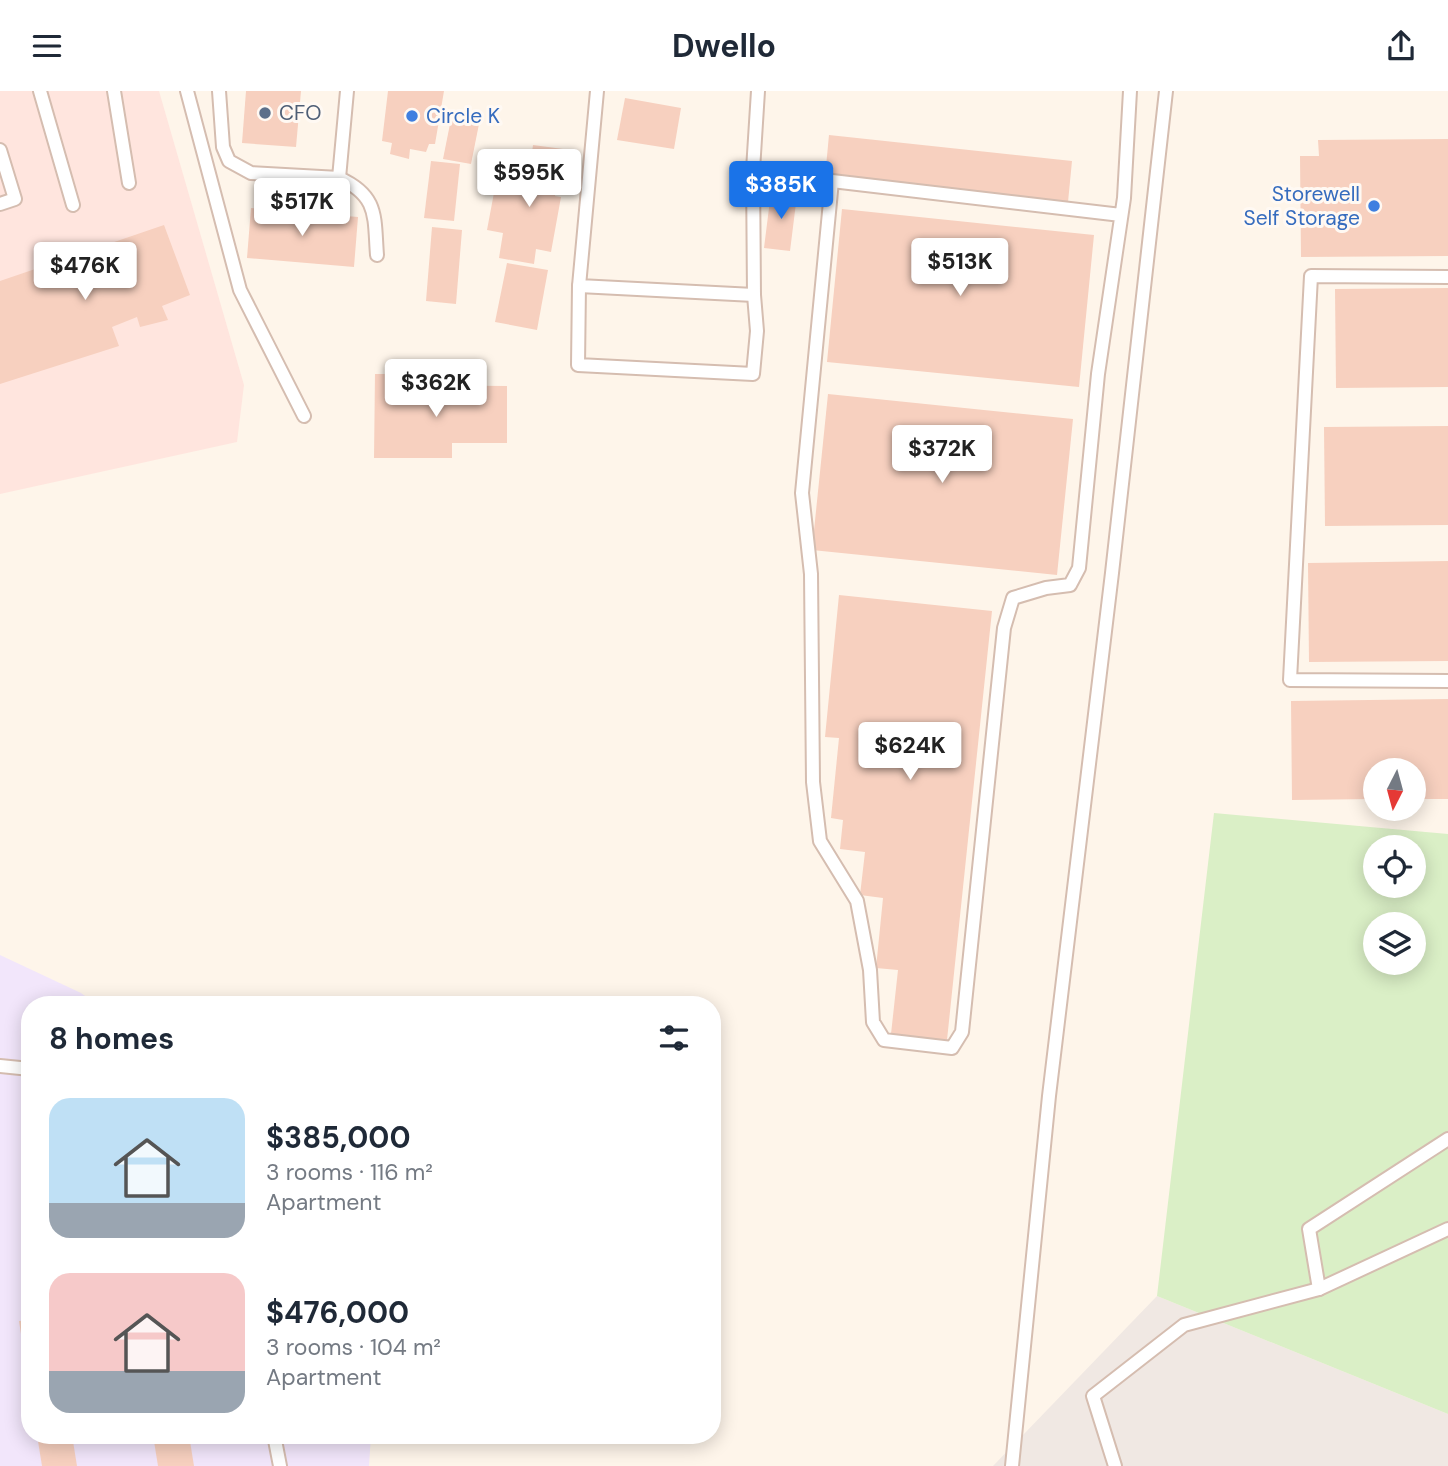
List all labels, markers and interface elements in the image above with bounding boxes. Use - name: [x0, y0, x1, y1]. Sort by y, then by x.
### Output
- text: Dwello: [672, 25, 776, 67]
- icon: menu: [28, 27, 66, 65]
- icon: share: [1382, 27, 1420, 65]
- place label: CFO: [279, 99, 322, 127]
- place label: Circle K: [426, 102, 500, 130]
- marker: CFO: [257, 105, 273, 121]
- marker: Circle K: [404, 108, 420, 124]
- pin: $595K: [480, 149, 578, 209]
- text: $595K: [493, 157, 565, 187]
- pin: $385K: [732, 162, 830, 221]
- text: $385K: [745, 169, 817, 199]
- pin: $517K: [253, 179, 351, 238]
- place label: Storewell Self Storage: [1243, 180, 1360, 232]
- text: $517K: [270, 186, 334, 216]
- marker: Storewell Self Storage: [1366, 198, 1382, 214]
- pin: $513K: [911, 239, 1009, 298]
- pin: $476K: [36, 243, 134, 302]
- text: $513K: [927, 246, 993, 276]
- text: $476K: [50, 250, 120, 280]
- pin: $362K: [387, 359, 485, 419]
- text: $362K: [401, 367, 471, 397]
- pin: $372K: [893, 425, 991, 485]
- text: $372K: [908, 433, 976, 463]
- pin: $624K: [861, 723, 959, 782]
- text: $624K: [874, 730, 946, 760]
- north arrow: [1363, 758, 1426, 821]
- map controls: [1363, 758, 1426, 975]
- button: locate: [1363, 835, 1426, 898]
- button: layers: [1363, 912, 1426, 975]
- text: 8 homes: [49, 1019, 174, 1058]
- icon: filters: [655, 1019, 693, 1057]
- text: $385,000: [266, 1118, 411, 1157]
- icon: home: [105, 1126, 189, 1210]
- text: 3 rooms · 116 m²: [266, 1157, 433, 1187]
- text: Apartment: [266, 1187, 381, 1217]
- text: $476,000: [266, 1293, 409, 1332]
- icon: home: [105, 1301, 189, 1385]
- text: 3 rooms · 104 m²: [266, 1332, 441, 1362]
- text: Apartment: [266, 1362, 381, 1392]

